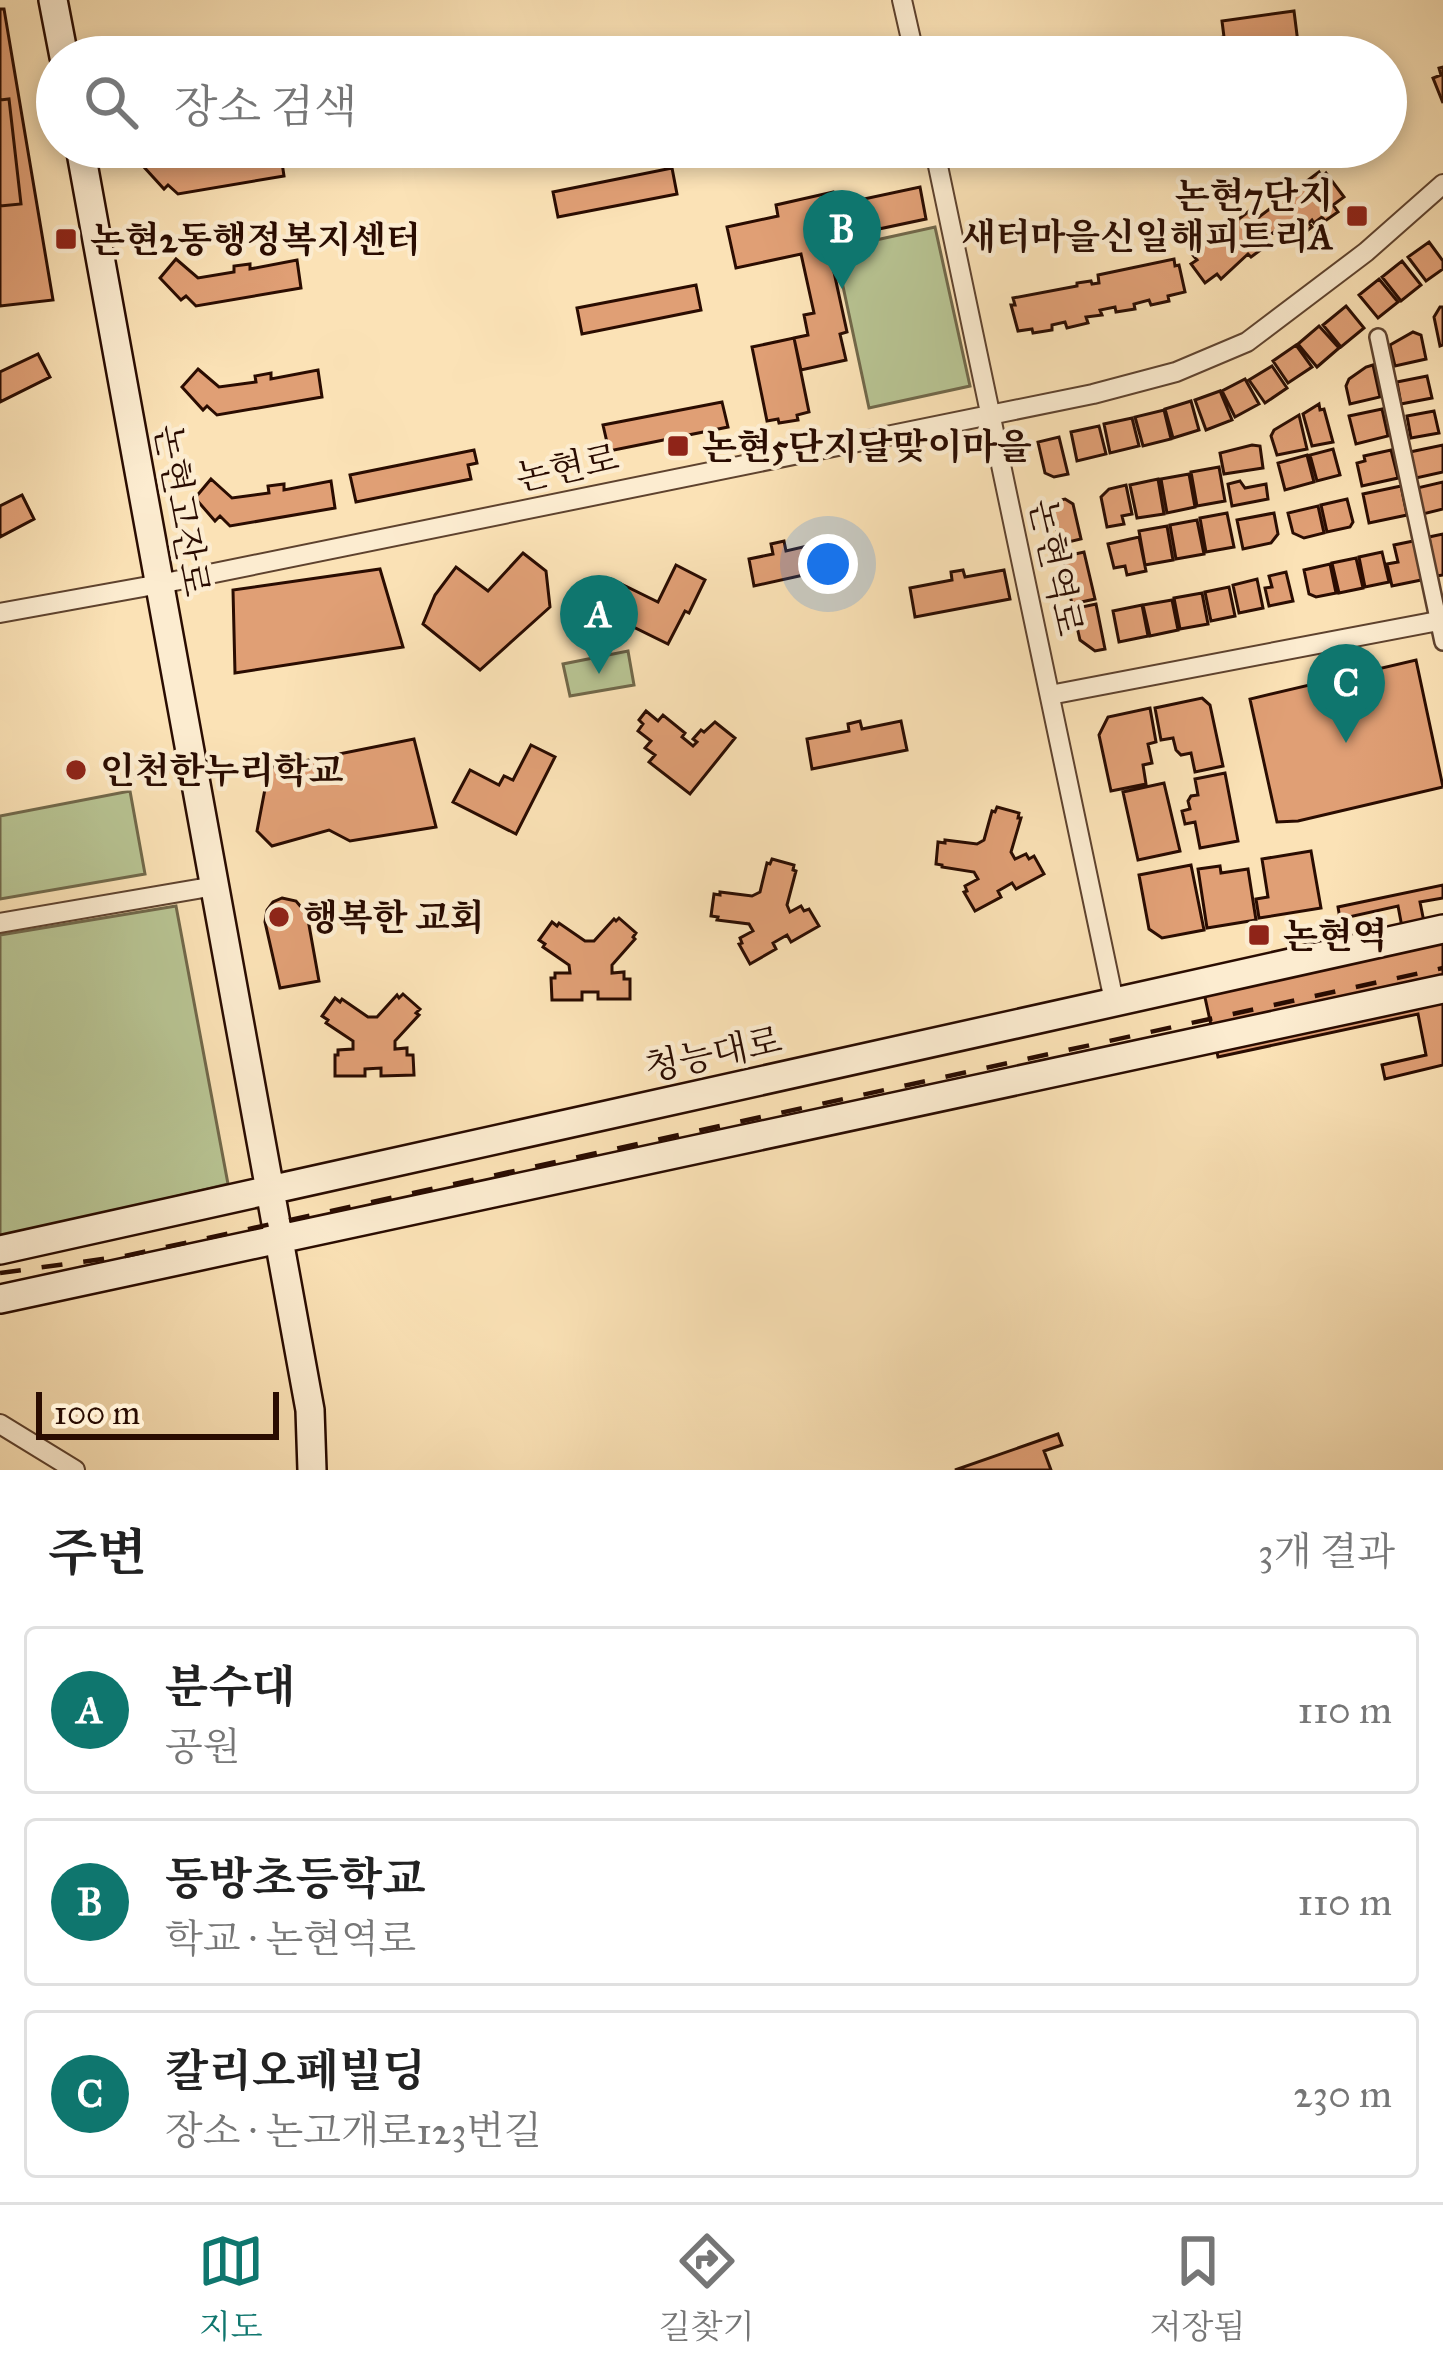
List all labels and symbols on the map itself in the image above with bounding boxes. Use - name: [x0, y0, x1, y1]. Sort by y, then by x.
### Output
- place label: 논현7단지 새터마을신일해피트리A: [961, 174, 1334, 259]
- pin: B: [803, 190, 881, 289]
- marker: 논현7단지 새터마을신일해피트리A: [1344, 203, 1370, 229]
- place label: 논현2동행정복지센터: [90, 218, 421, 262]
- marker: 논현2동행정복지센터: [53, 226, 79, 252]
- street label: 논현고잔로: [145, 421, 219, 600]
- place label: 논현5단지달맞이마을: [702, 425, 1032, 469]
- marker: 논현5단지달맞이마을: [665, 433, 691, 459]
- street label: 논현로: [512, 436, 623, 500]
- street label: 논현역로: [1020, 495, 1092, 640]
- your location: [798, 534, 858, 594]
- pin: A: [560, 575, 638, 674]
- pin: C: [1307, 644, 1385, 743]
- place label: 인천한누리학교: [100, 749, 344, 793]
- marker: 인천한누리학교: [63, 757, 89, 783]
- place label: 행복한 교회: [303, 896, 485, 940]
- marker: 행복한 교회: [266, 904, 292, 930]
- place label: 논현역: [1283, 914, 1387, 958]
- marker: 논현역: [1246, 922, 1272, 948]
- street label: 청능대로: [641, 1018, 786, 1090]
- scale bar: [36, 1386, 279, 1439]

